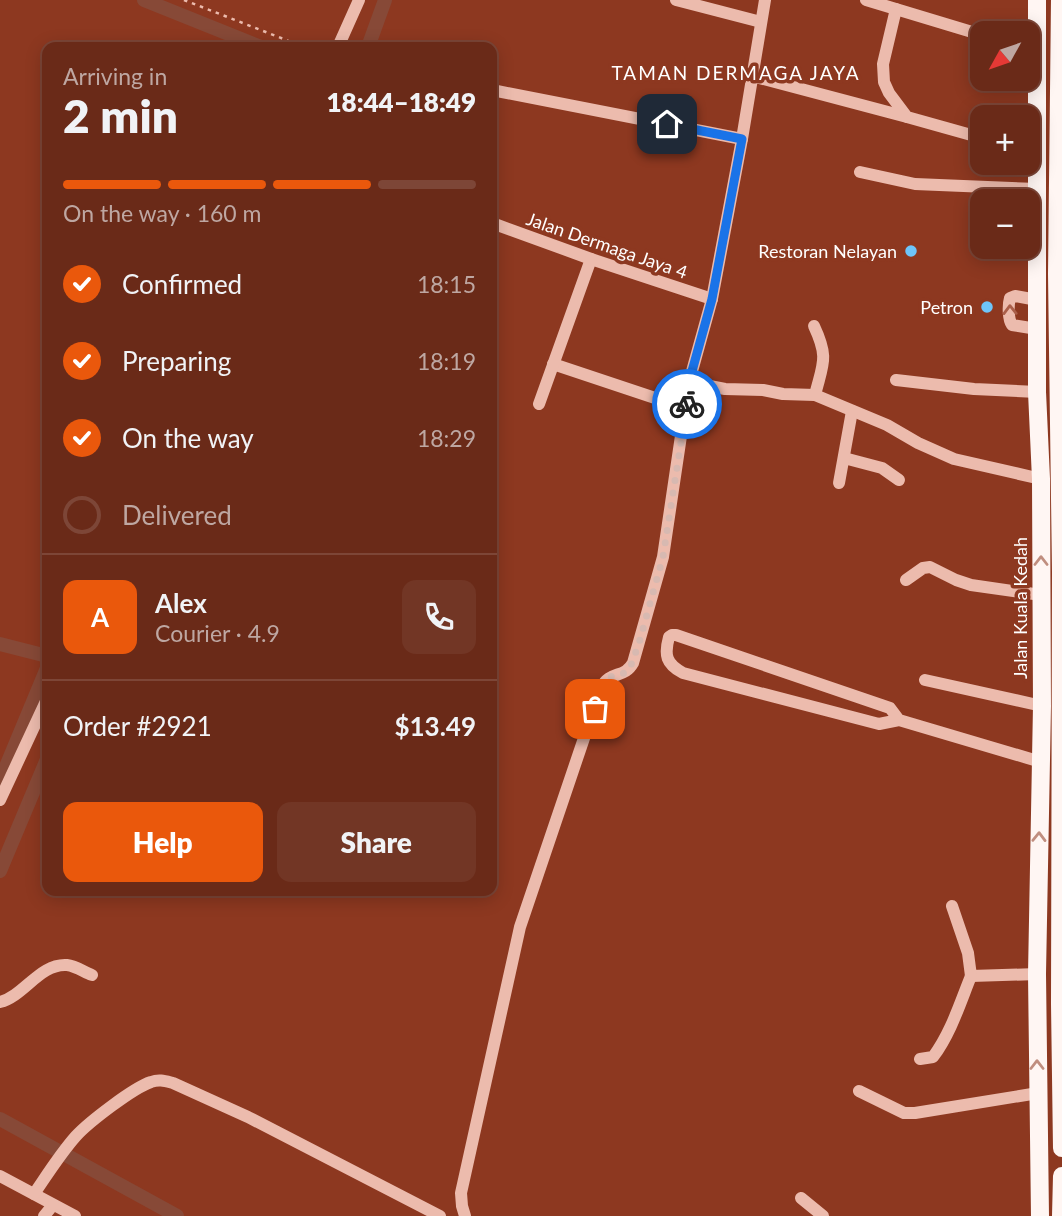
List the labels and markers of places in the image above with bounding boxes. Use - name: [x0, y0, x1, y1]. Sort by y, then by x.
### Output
- pin: [637, 94, 697, 154]
- place label: Restoran Nelayan: [758, 240, 897, 262]
- marker: Restoran Nelayan: [903, 243, 919, 259]
- place label: Petron: [920, 296, 973, 318]
- marker: Petron: [979, 299, 995, 315]
- pin: [565, 679, 625, 739]

